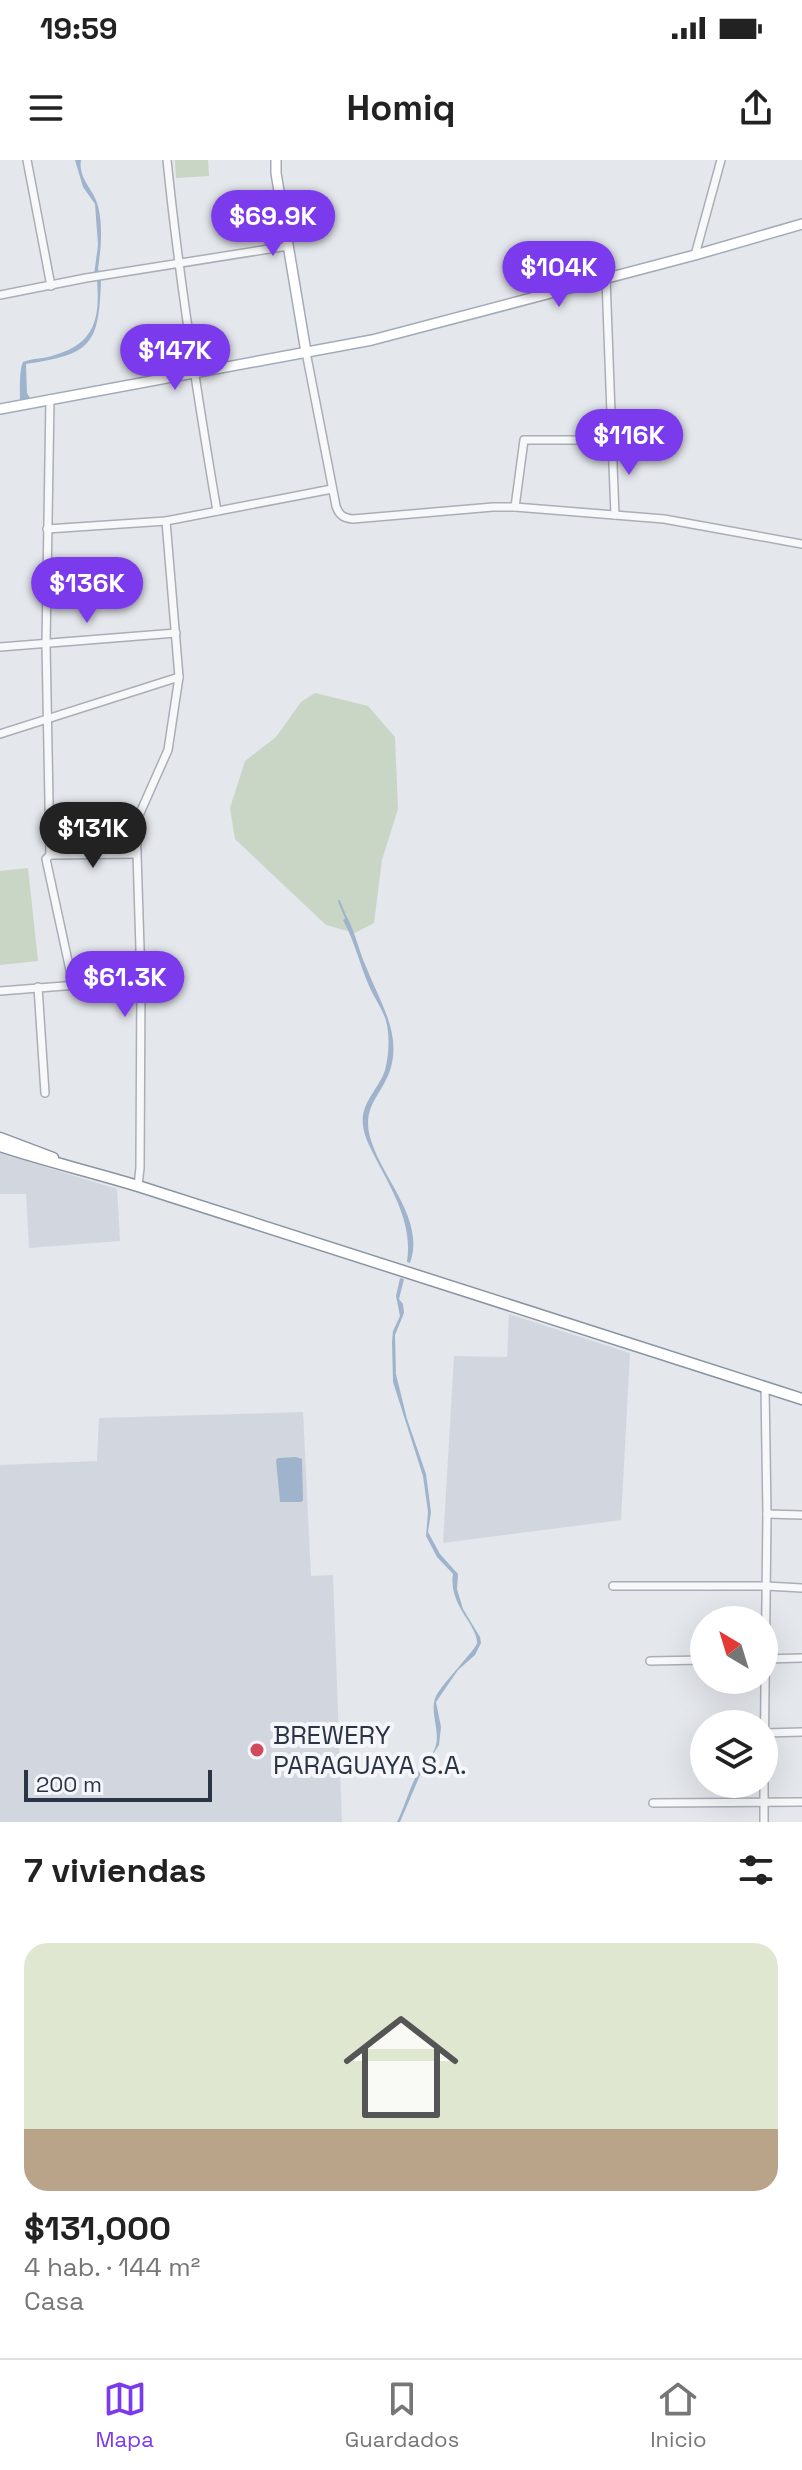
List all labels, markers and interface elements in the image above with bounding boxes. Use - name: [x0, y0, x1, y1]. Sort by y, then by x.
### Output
- text: 19:59: [40, 9, 118, 48]
- text: Homiq: [347, 85, 455, 131]
- icon: menu: [24, 86, 68, 130]
- icon: share: [734, 86, 778, 130]
- pin: $69.9K: [208, 190, 338, 258]
- text: $69.9K: [229, 199, 317, 233]
- pin: $104K: [503, 241, 615, 309]
- text: $104K: [520, 250, 598, 284]
- pin: $147K: [119, 324, 231, 392]
- text: $147K: [138, 333, 212, 367]
- pin: $116K: [573, 409, 685, 477]
- text: $116K: [593, 418, 665, 452]
- pin: $136K: [31, 557, 143, 625]
- text: $136K: [49, 566, 125, 600]
- pin: $131K: [37, 802, 149, 870]
- text: $131K: [58, 811, 128, 845]
- pin: $61.3K: [60, 951, 190, 1019]
- text: $61.3K: [83, 960, 167, 994]
- north arrow: [690, 1606, 778, 1694]
- map controls: [690, 1606, 778, 1798]
- button: layers: [690, 1710, 778, 1798]
- place label: BREWERY PARAGUAYA S.A.: [273, 1718, 467, 1782]
- marker: BREWERY PARAGUAYA S.A.: [248, 1741, 266, 1759]
- scale bar: [24, 1766, 212, 1802]
- text: 200 m: [36, 1770, 102, 1798]
- icon: filters: [734, 1848, 778, 1892]
- text: 7 viviendas: [24, 1849, 206, 1892]
- icon: home: [329, 1995, 473, 2139]
- text: $131,000: [24, 2207, 171, 2250]
- text: 4 hab. · 144 m²: [24, 2250, 200, 2284]
- text: Casa: [24, 2284, 84, 2318]
- tab: Mapa: [95, 2377, 154, 2453]
- tab: Guardados: [345, 2377, 459, 2453]
- tab: Inicio: [650, 2377, 707, 2453]

